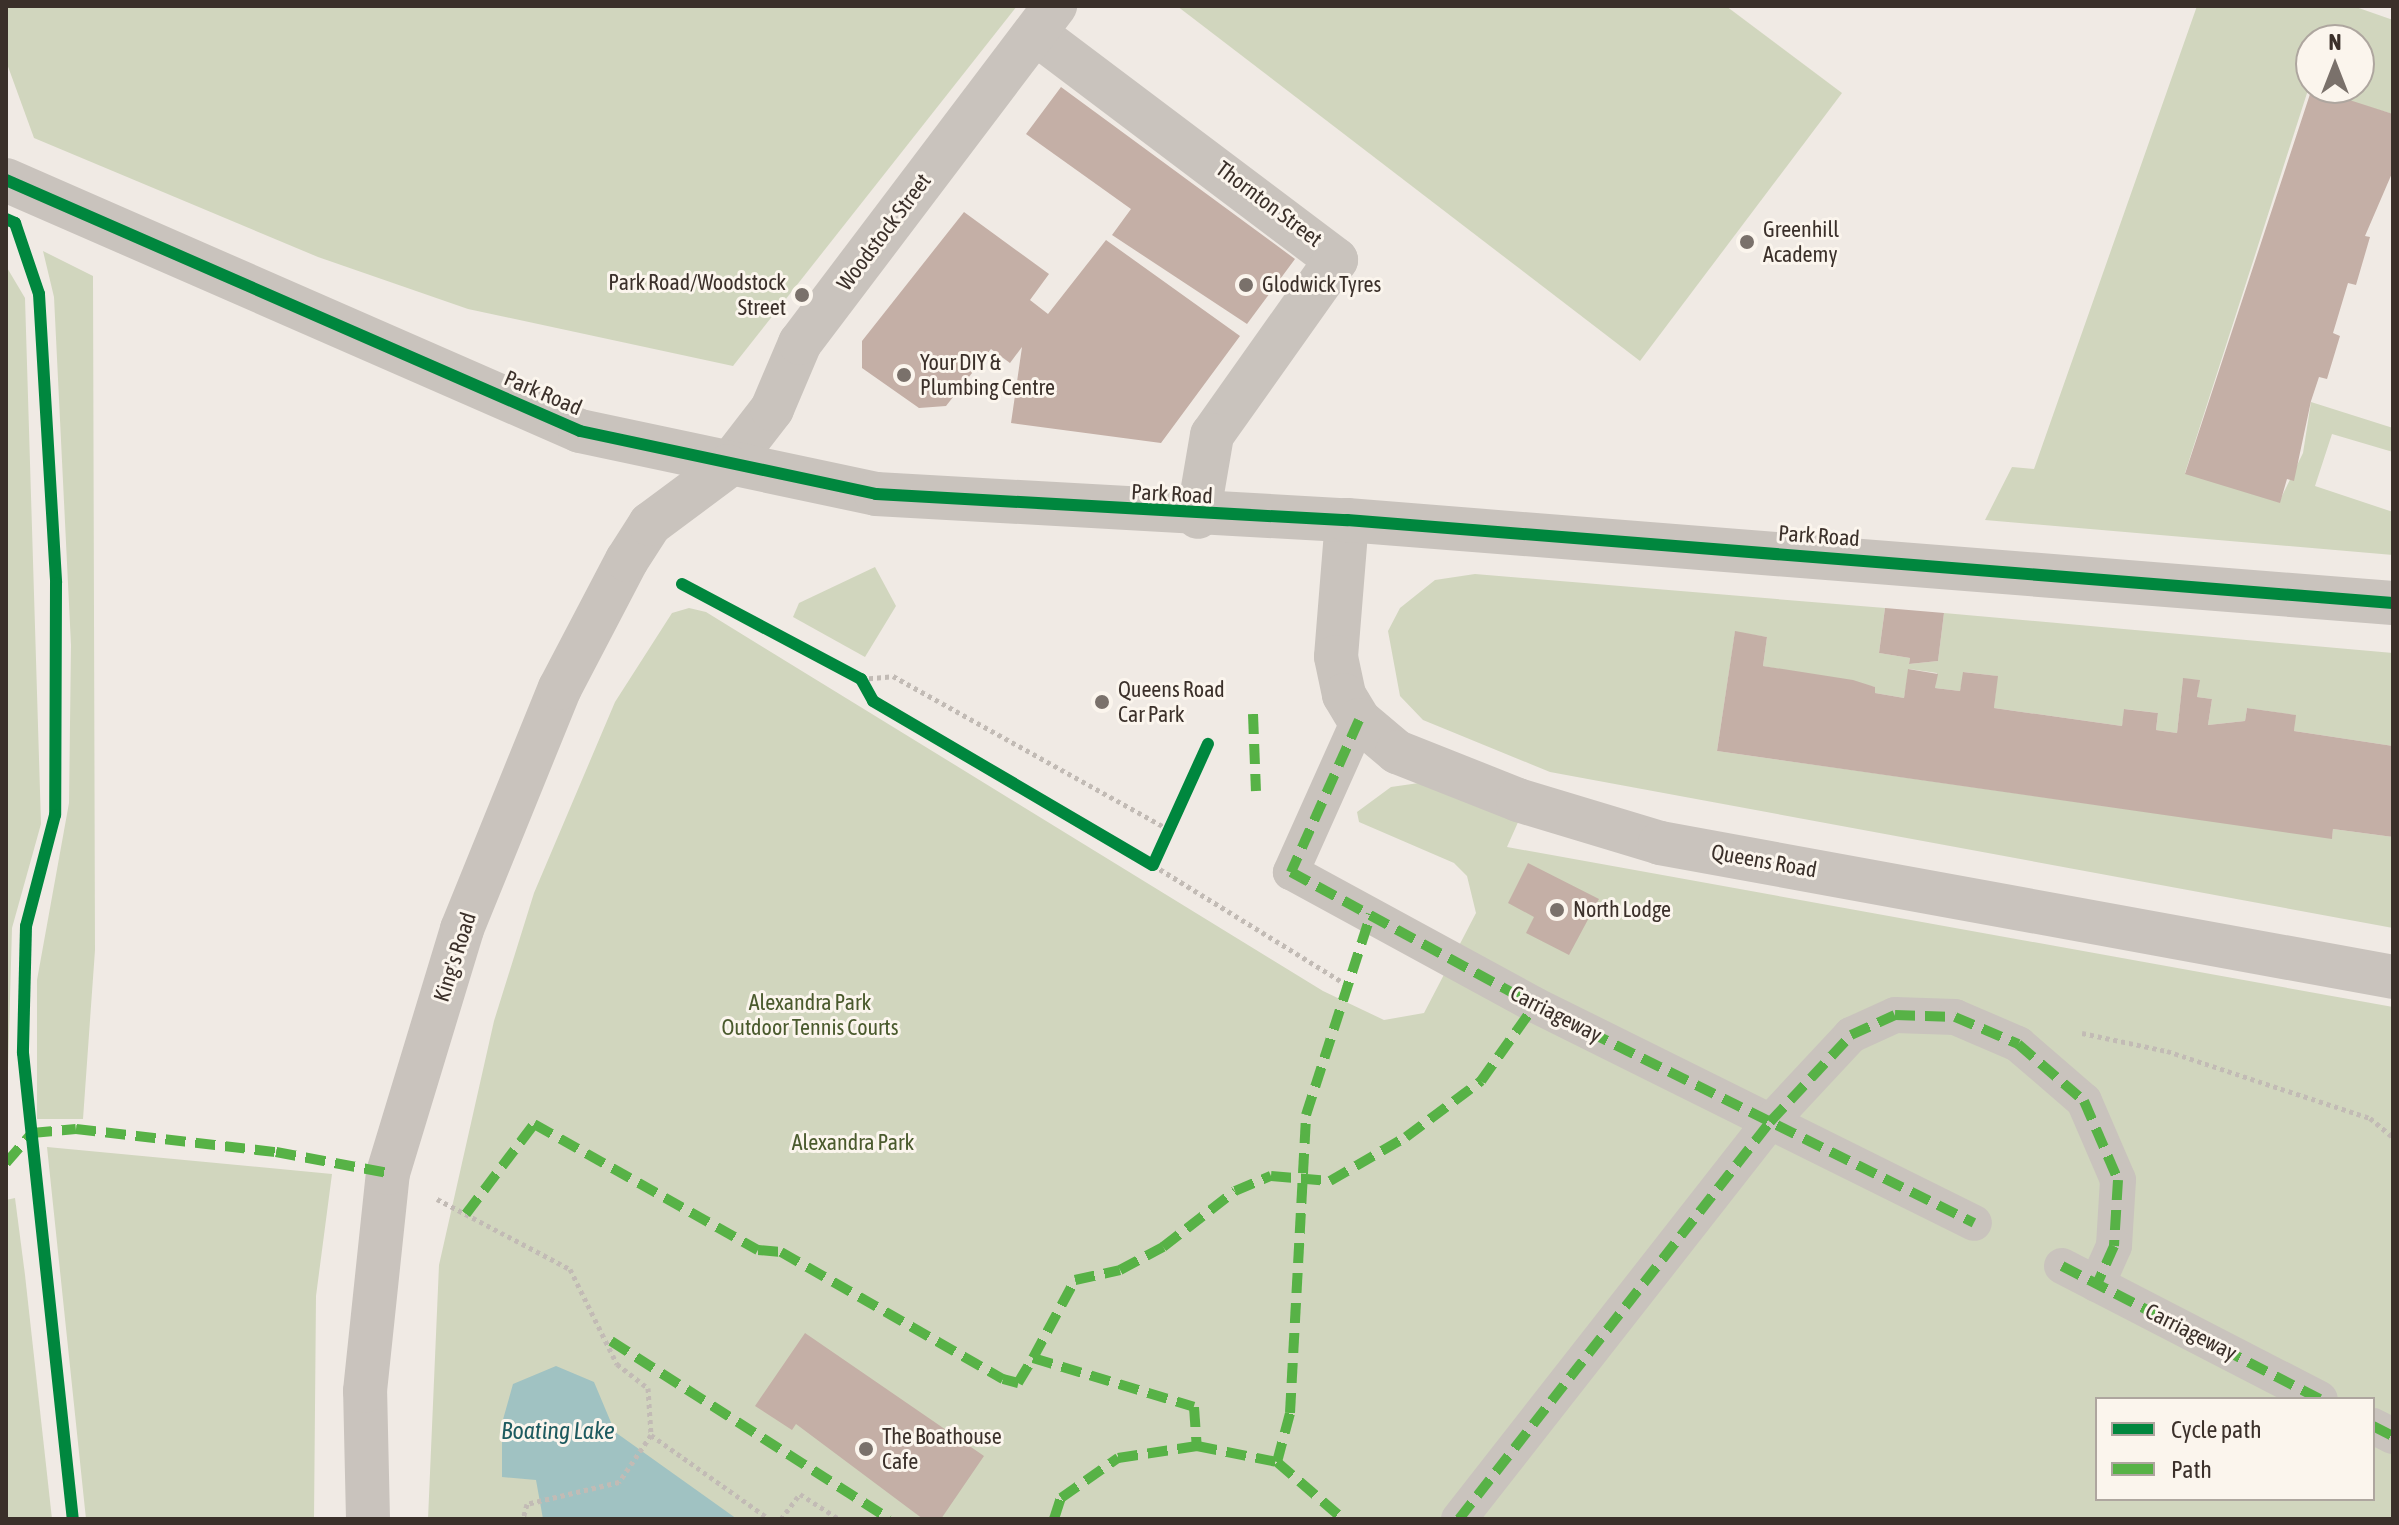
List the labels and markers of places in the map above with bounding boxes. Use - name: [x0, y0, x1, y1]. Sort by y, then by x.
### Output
- place label: Greenhill Academy: [1763, 216, 1839, 268]
- marker: Greenhill Academy: [1738, 233, 1756, 251]
- place label: Park Road/Woodstock Street: [608, 269, 786, 320]
- place label: Glodwick Tyres: [1262, 272, 1381, 298]
- marker: Glodwick Tyres: [1237, 276, 1255, 294]
- marker: Park Road/Woodstock Street: [793, 286, 811, 304]
- place label: Your DIY & Plumbing Centre: [920, 349, 1055, 400]
- marker: Your DIY & Plumbing Centre: [895, 366, 913, 384]
- place label: Queens Road Car Park: [1118, 676, 1225, 728]
- marker: Queens Road Car Park: [1093, 693, 1111, 711]
- place label: North Lodge: [1573, 897, 1671, 923]
- marker: North Lodge: [1548, 901, 1566, 919]
- place label: The Boathouse Cafe: [882, 1423, 1002, 1474]
- marker: The Boathouse Cafe: [857, 1440, 875, 1458]

